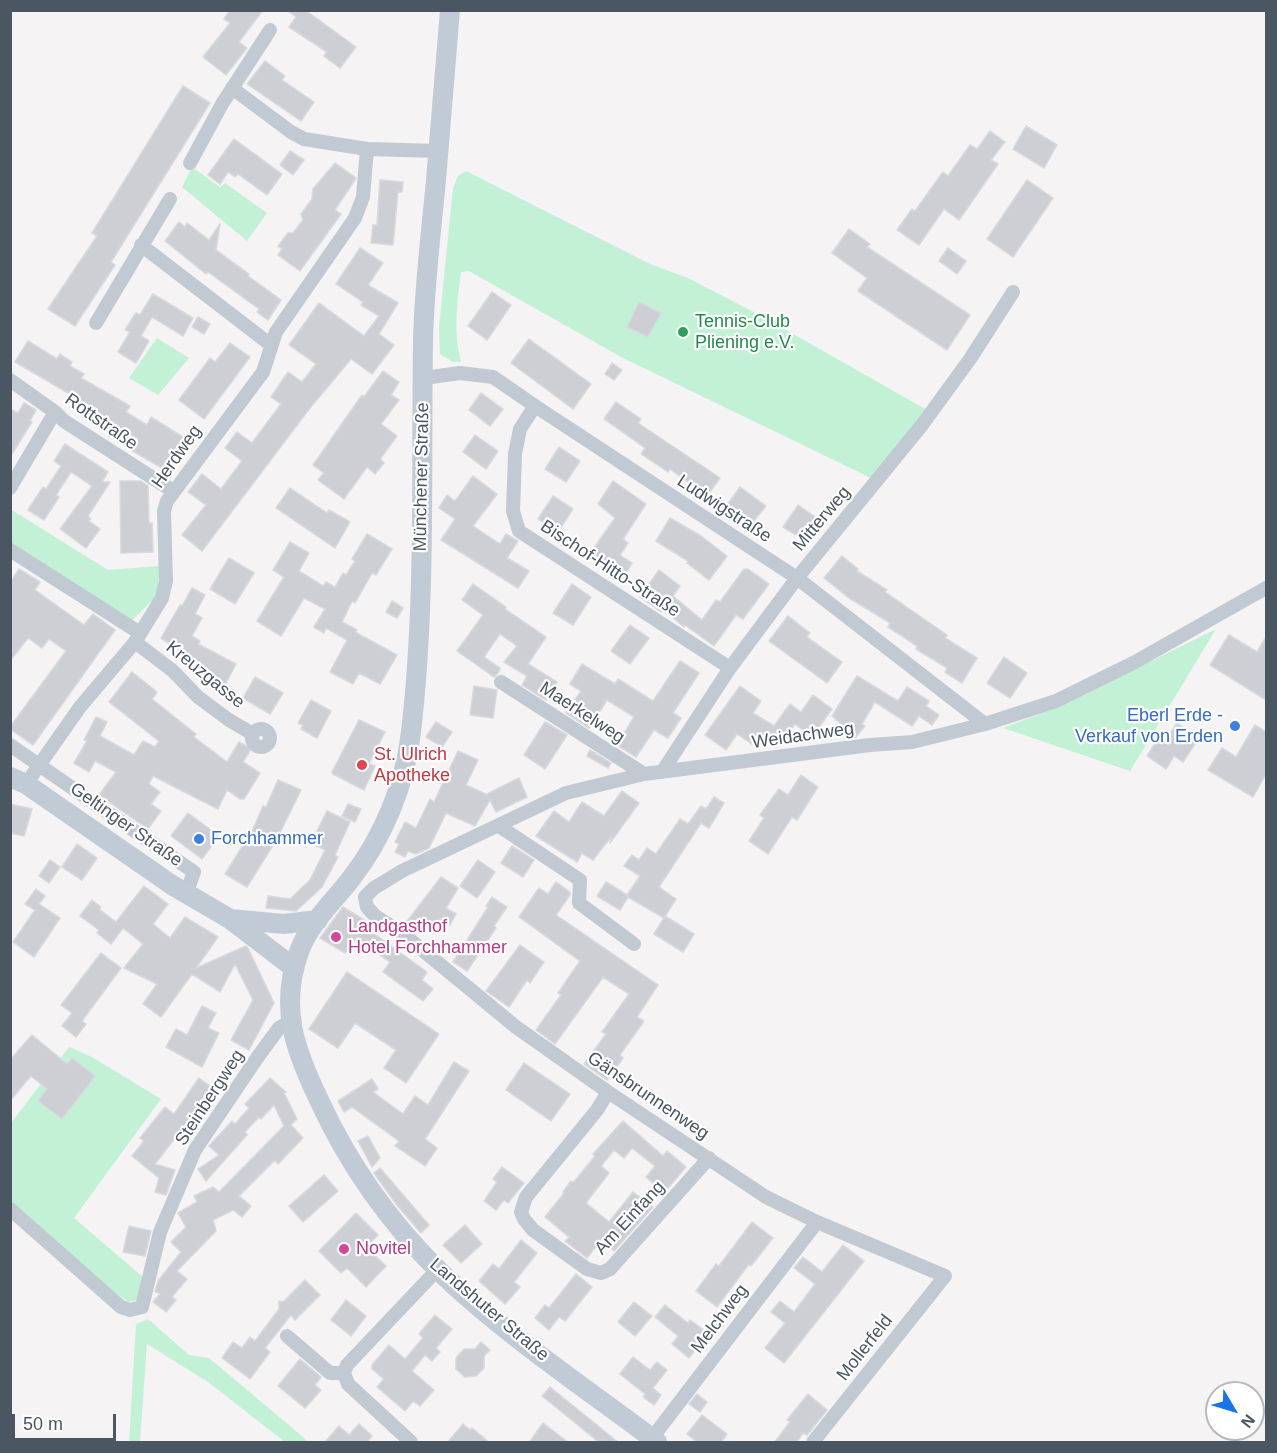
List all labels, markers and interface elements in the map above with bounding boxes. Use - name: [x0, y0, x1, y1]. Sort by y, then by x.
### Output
- place label: Tennis-Club Pliening e.V.: [695, 311, 794, 354]
- marker: Tennis-Club Pliening e.V.: [676, 325, 690, 339]
- street label: Rottstraße: [60, 389, 142, 455]
- street label: Münchener Straße: [410, 402, 434, 552]
- street label: Herdweg: [147, 421, 207, 493]
- street label: Ludwigstraße: [673, 471, 775, 547]
- street label: Mitterweg: [789, 482, 855, 556]
- street label: Bischof-Hitto-Straße: [536, 516, 684, 622]
- street label: Kreuzgasse: [161, 637, 249, 713]
- street label: Maerkelweg: [535, 678, 629, 748]
- place label: Eberl Erde - Verkauf von Erden: [1075, 705, 1223, 748]
- street label: Weidachweg: [751, 718, 855, 754]
- marker: Eberl Erde - Verkauf von Erden: [1228, 719, 1242, 733]
- place label: St. Ulrich Apotheke: [374, 744, 450, 786]
- marker: St. Ulrich Apotheke: [355, 758, 369, 772]
- street label: Geltinger Straße: [66, 778, 186, 872]
- place label: Forchhammer: [211, 828, 323, 850]
- marker: Forchhammer: [192, 832, 206, 846]
- place label: Landgasthof Hotel Forchhammer: [348, 916, 507, 958]
- marker: Landgasthof Hotel Forchhammer: [329, 930, 343, 944]
- street label: Steinbergweg: [171, 1046, 249, 1150]
- street label: Gänsbrunnenweg: [583, 1047, 713, 1145]
- street label: Am Einfang: [590, 1177, 670, 1259]
- place label: Novitel: [356, 1238, 411, 1260]
- marker: Novitel: [337, 1242, 351, 1256]
- street label: Landshuter Straße: [425, 1254, 553, 1366]
- street label: Melchweg: [687, 1280, 753, 1358]
- street label: Mollerfeld: [832, 1311, 898, 1385]
- north arrow: [1205, 1381, 1265, 1441]
- scale bar: [15, 1402, 118, 1440]
- text: N: [1238, 1411, 1258, 1431]
- text: 50 m: [23, 1414, 63, 1434]

